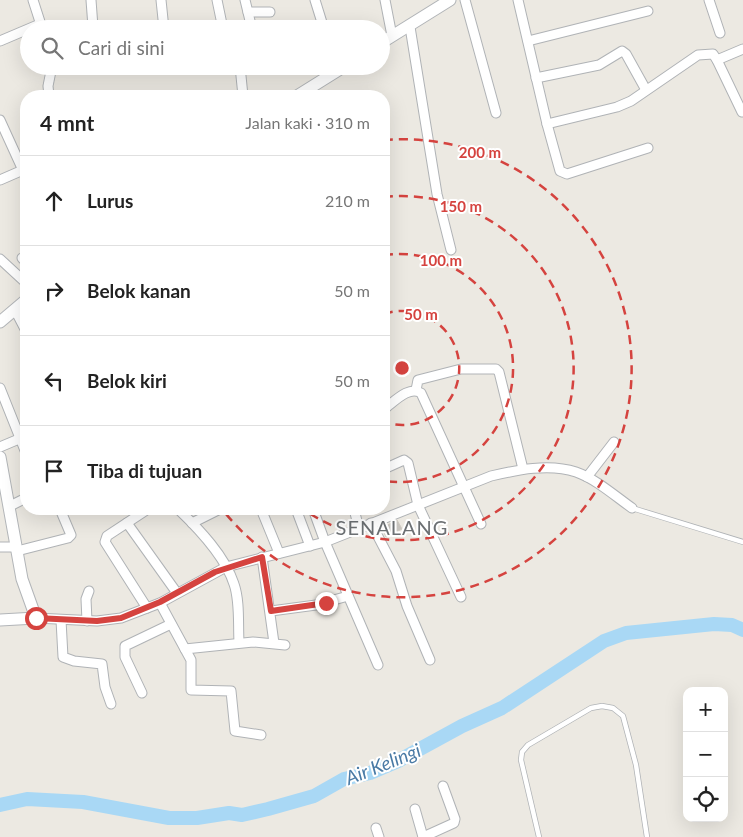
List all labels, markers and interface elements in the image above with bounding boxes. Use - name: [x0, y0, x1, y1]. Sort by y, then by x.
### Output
- search box: [20, 20, 390, 75]
- icon: search: [38, 34, 66, 62]
- text: Cari di sini: [78, 36, 165, 59]
- text: 4 mnt: [40, 110, 94, 135]
- text: Jalan kaki · 310 m: [245, 113, 370, 132]
- text: 200 m: [459, 143, 501, 161]
- icon: ahead: [40, 187, 68, 215]
- text: Lurus: [87, 189, 133, 212]
- text: 210 m: [325, 191, 370, 210]
- text: 150 m: [440, 197, 482, 215]
- text: 100 m: [420, 251, 462, 269]
- icon: right: [40, 277, 68, 305]
- text: Belok kanan: [87, 279, 191, 302]
- text: 50 m: [334, 281, 370, 300]
- text: 50 m: [404, 305, 438, 323]
- centre of rings: [393, 359, 411, 377]
- icon: left: [40, 367, 68, 395]
- text: Belok kiri: [87, 369, 167, 392]
- text: 50 m: [334, 371, 370, 390]
- icon: arrive: [40, 457, 68, 485]
- text: Tiba di tujuan: [87, 459, 202, 482]
- district label: SENALANG: [336, 515, 448, 539]
- route end: [315, 592, 338, 615]
- route start: [25, 607, 48, 630]
- map controls: [683, 687, 728, 822]
- button: +: [683, 687, 728, 732]
- button: −: [683, 732, 728, 777]
- water label: Air Kelingi: [341, 738, 424, 789]
- button: locate: [683, 777, 728, 822]

